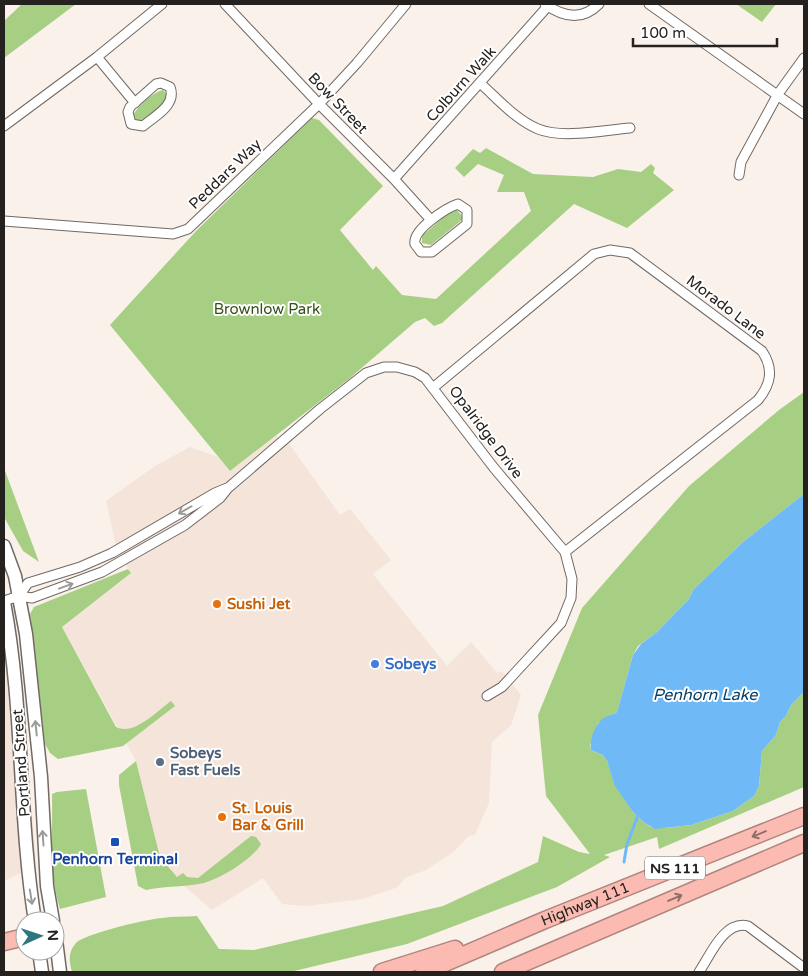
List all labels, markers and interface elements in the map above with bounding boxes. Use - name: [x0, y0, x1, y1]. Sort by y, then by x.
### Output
- scale bar: [633, 15, 777, 47]
- text: 100 m: [640, 24, 686, 42]
- street label: Colburn Walk: [422, 43, 500, 125]
- street label: Bow Street: [304, 69, 372, 137]
- street label: Peddars Way: [185, 135, 265, 213]
- street label: Morado Lane: [683, 271, 769, 343]
- park label: Brownlow Park: [214, 300, 320, 318]
- street label: Opalridge Drive: [445, 382, 527, 482]
- one-way arrow: [178, 506, 192, 516]
- one-way arrow: [57, 581, 73, 590]
- place label: Sushi Jet: [227, 595, 291, 613]
- marker: Sushi Jet: [211, 598, 223, 610]
- place label: Sobeys: [385, 655, 437, 674]
- marker: Sobeys: [369, 658, 381, 670]
- water label: Penhorn Lake: [653, 685, 758, 705]
- street label: Portland Street: [8, 708, 34, 818]
- one-way arrow: [31, 721, 41, 737]
- place label: Sobeys Fast Fuels: [170, 744, 240, 779]
- marker: Sobeys Fast Fuels: [154, 756, 166, 768]
- place label: St. Louis Bar & Grill: [232, 799, 304, 834]
- marker: St. Louis Bar & Grill: [216, 811, 228, 823]
- one-way arrow: [39, 830, 48, 846]
- one-way arrow: [752, 830, 767, 839]
- marker: Penhorn Terminal: [109, 836, 121, 848]
- place label: Penhorn Terminal: [52, 850, 178, 868]
- road number: NS 111: [645, 856, 705, 880]
- street label: Highway 111: [538, 878, 632, 930]
- one-way arrow: [27, 889, 37, 905]
- one-way arrow: [667, 892, 682, 902]
- north arrow: [15, 911, 65, 961]
- text: N: [44, 929, 61, 941]

